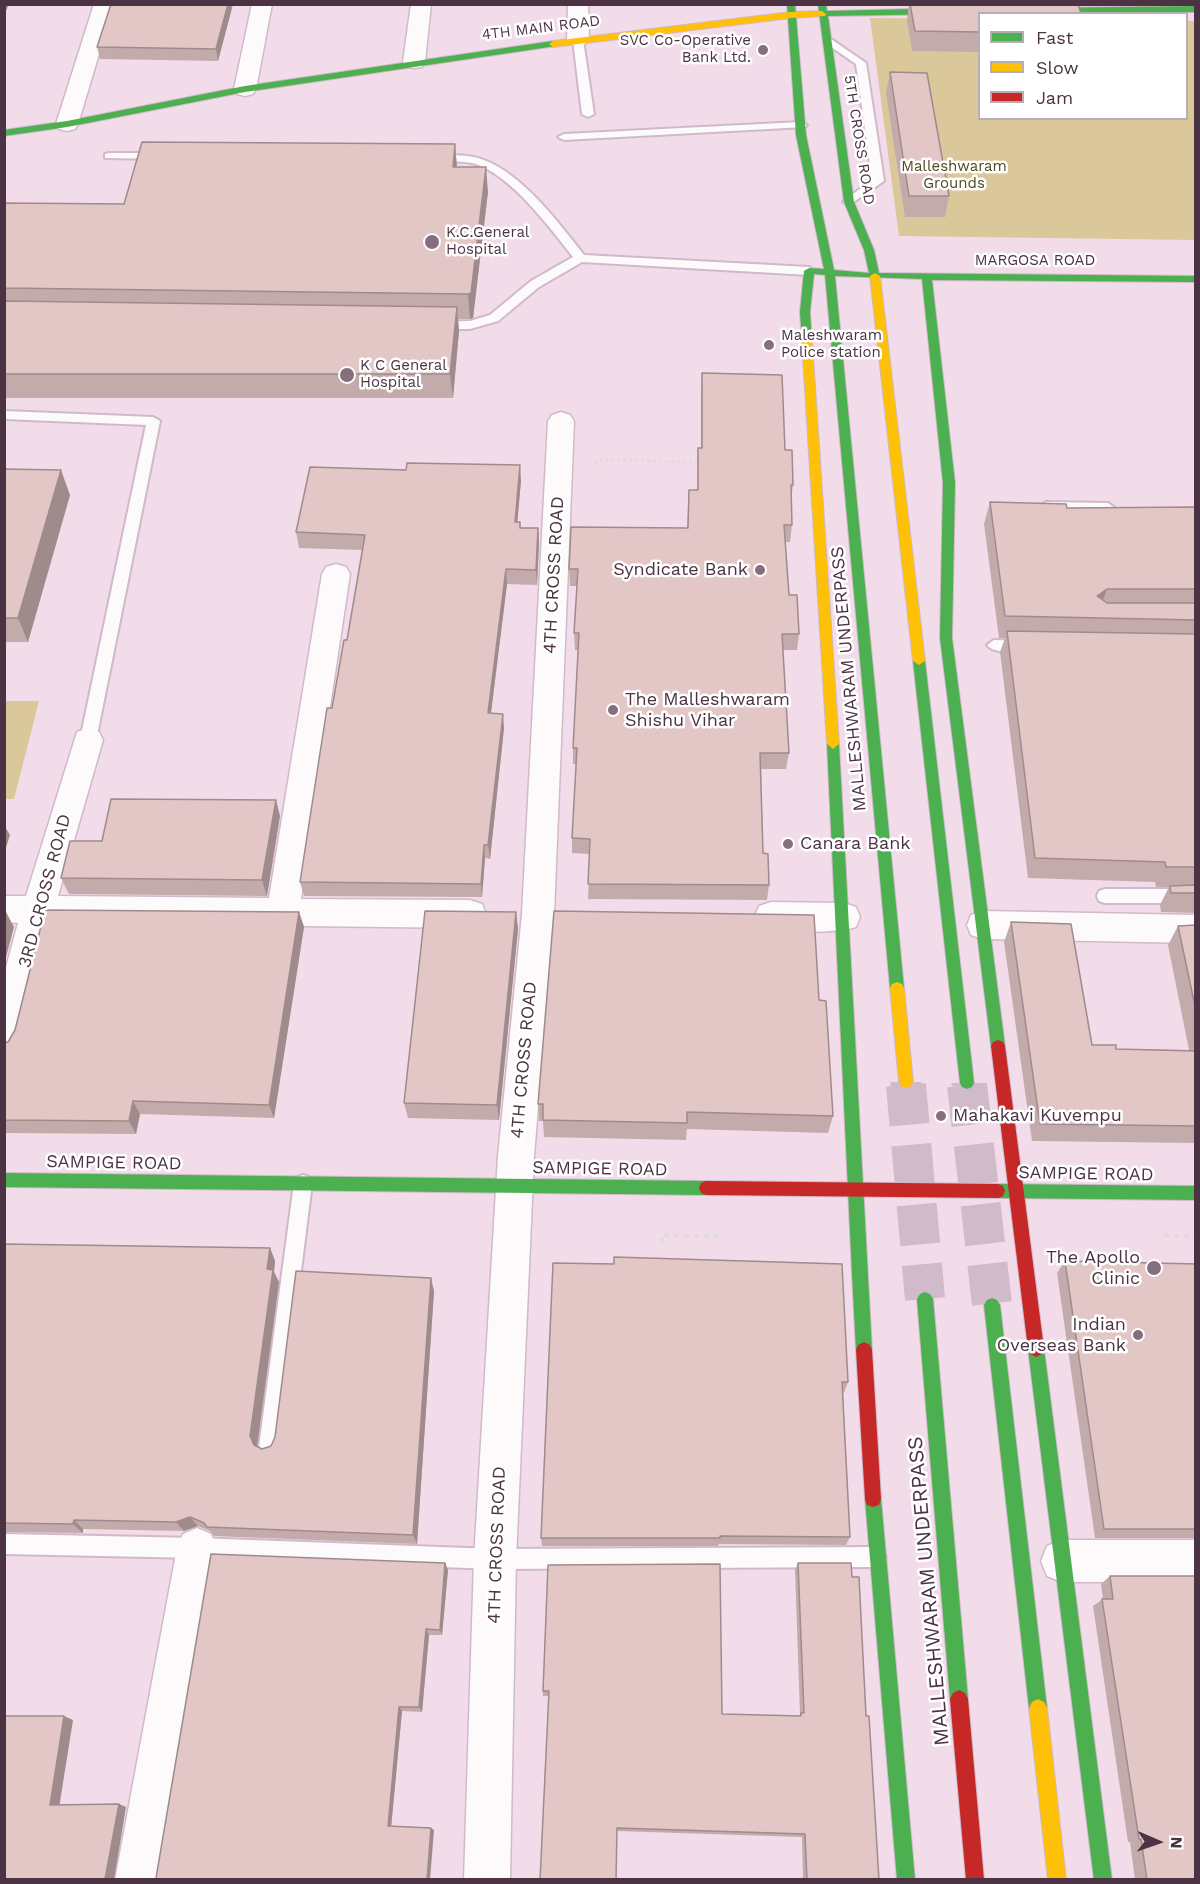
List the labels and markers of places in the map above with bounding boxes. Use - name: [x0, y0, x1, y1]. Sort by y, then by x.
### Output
- place label: SVC Co-Operative Bank Ltd.: [620, 32, 751, 67]
- marker: SVC Co-Operative Bank Ltd.: [756, 43, 770, 57]
- place label: K.C.General Hospital: [446, 224, 529, 259]
- marker: K.C.General Hospital: [423, 233, 441, 251]
- place label: Maleshwaram Police station: [781, 327, 882, 362]
- marker: Maleshwaram Police station: [762, 338, 776, 352]
- place label: K C General Hospital: [360, 357, 447, 392]
- marker: K C General Hospital: [338, 366, 356, 384]
- place label: Syndicate Bank: [613, 559, 748, 581]
- marker: Syndicate Bank: [753, 563, 767, 577]
- place label: The Malleshwaram Shishu Vihar: [625, 689, 790, 732]
- marker: The Malleshwaram Shishu Vihar: [606, 703, 620, 717]
- place label: Canara Bank: [800, 833, 911, 855]
- marker: Canara Bank: [781, 837, 795, 851]
- place label: Mahakavi Kuvempu: [953, 1105, 1122, 1127]
- marker: Mahakavi Kuvempu: [934, 1109, 948, 1123]
- place label: The Apollo Clinic: [1046, 1247, 1140, 1290]
- marker: The Apollo Clinic: [1145, 1259, 1163, 1277]
- place label: Indian Overseas Bank: [997, 1314, 1126, 1356]
- marker: Indian Overseas Bank: [1131, 1328, 1145, 1342]

